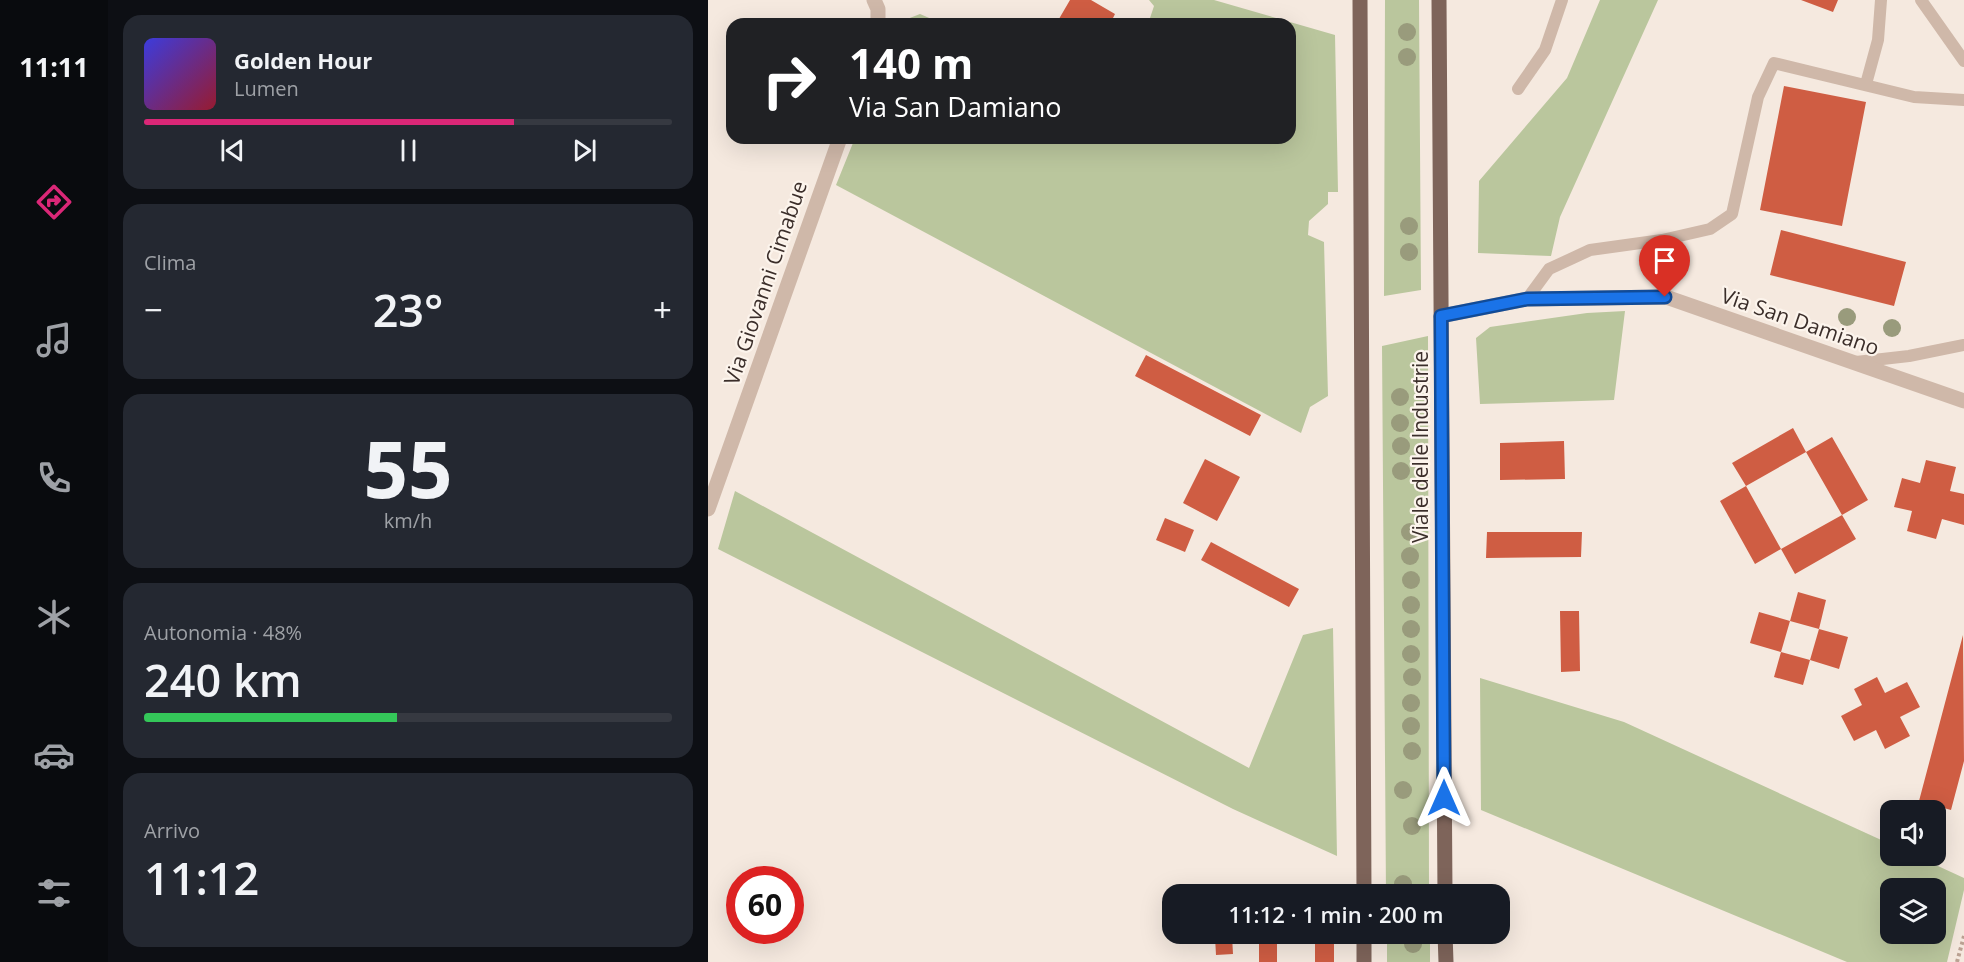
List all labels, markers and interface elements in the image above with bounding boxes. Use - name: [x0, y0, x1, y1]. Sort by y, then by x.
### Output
- text: 140 m: [849, 34, 973, 91]
- icon: right: [750, 42, 828, 120]
- text: Golden Hour: [234, 45, 372, 75]
- text: 11:11: [19, 48, 89, 85]
- text: Lumen: [234, 75, 299, 102]
- text: Via San Damiano: [849, 88, 1062, 125]
- icon: previous: [216, 134, 249, 167]
- icon: pause: [392, 134, 425, 167]
- icon: next: [568, 134, 601, 167]
- street label: Via Giovanni Cimabue: [717, 177, 813, 388]
- icon: directions: [33, 181, 75, 223]
- pin: [1639, 235, 1690, 297]
- icon: arrive: [1648, 244, 1681, 277]
- text: Clima: [144, 249, 196, 276]
- text: 23°: [373, 279, 443, 340]
- street label: Via San Damiano: [1718, 281, 1883, 361]
- text: −: [144, 287, 163, 332]
- text: +: [653, 287, 672, 332]
- icon: music: [33, 319, 75, 361]
- street label: Viale delle Industrie: [1406, 351, 1434, 543]
- text: 55: [363, 415, 453, 521]
- icon: phone: [33, 457, 75, 499]
- text: km/h: [384, 507, 432, 534]
- icon: climate: [33, 596, 75, 638]
- text: Autonomia · 48%: [144, 619, 302, 646]
- text: 240 km: [144, 649, 302, 710]
- icon: car: [33, 734, 75, 776]
- position arrow: [1412, 766, 1476, 830]
- map controls: [1880, 800, 1946, 944]
- button: sound: [1880, 800, 1946, 866]
- text: Arrivo: [144, 817, 200, 844]
- text: 11:12: [144, 847, 259, 908]
- speed limit sign: 60: [726, 866, 804, 944]
- icon: filters: [33, 872, 75, 914]
- button: layers: [1880, 878, 1946, 944]
- text: 11:12 · 1 min · 200 m: [1228, 899, 1444, 929]

